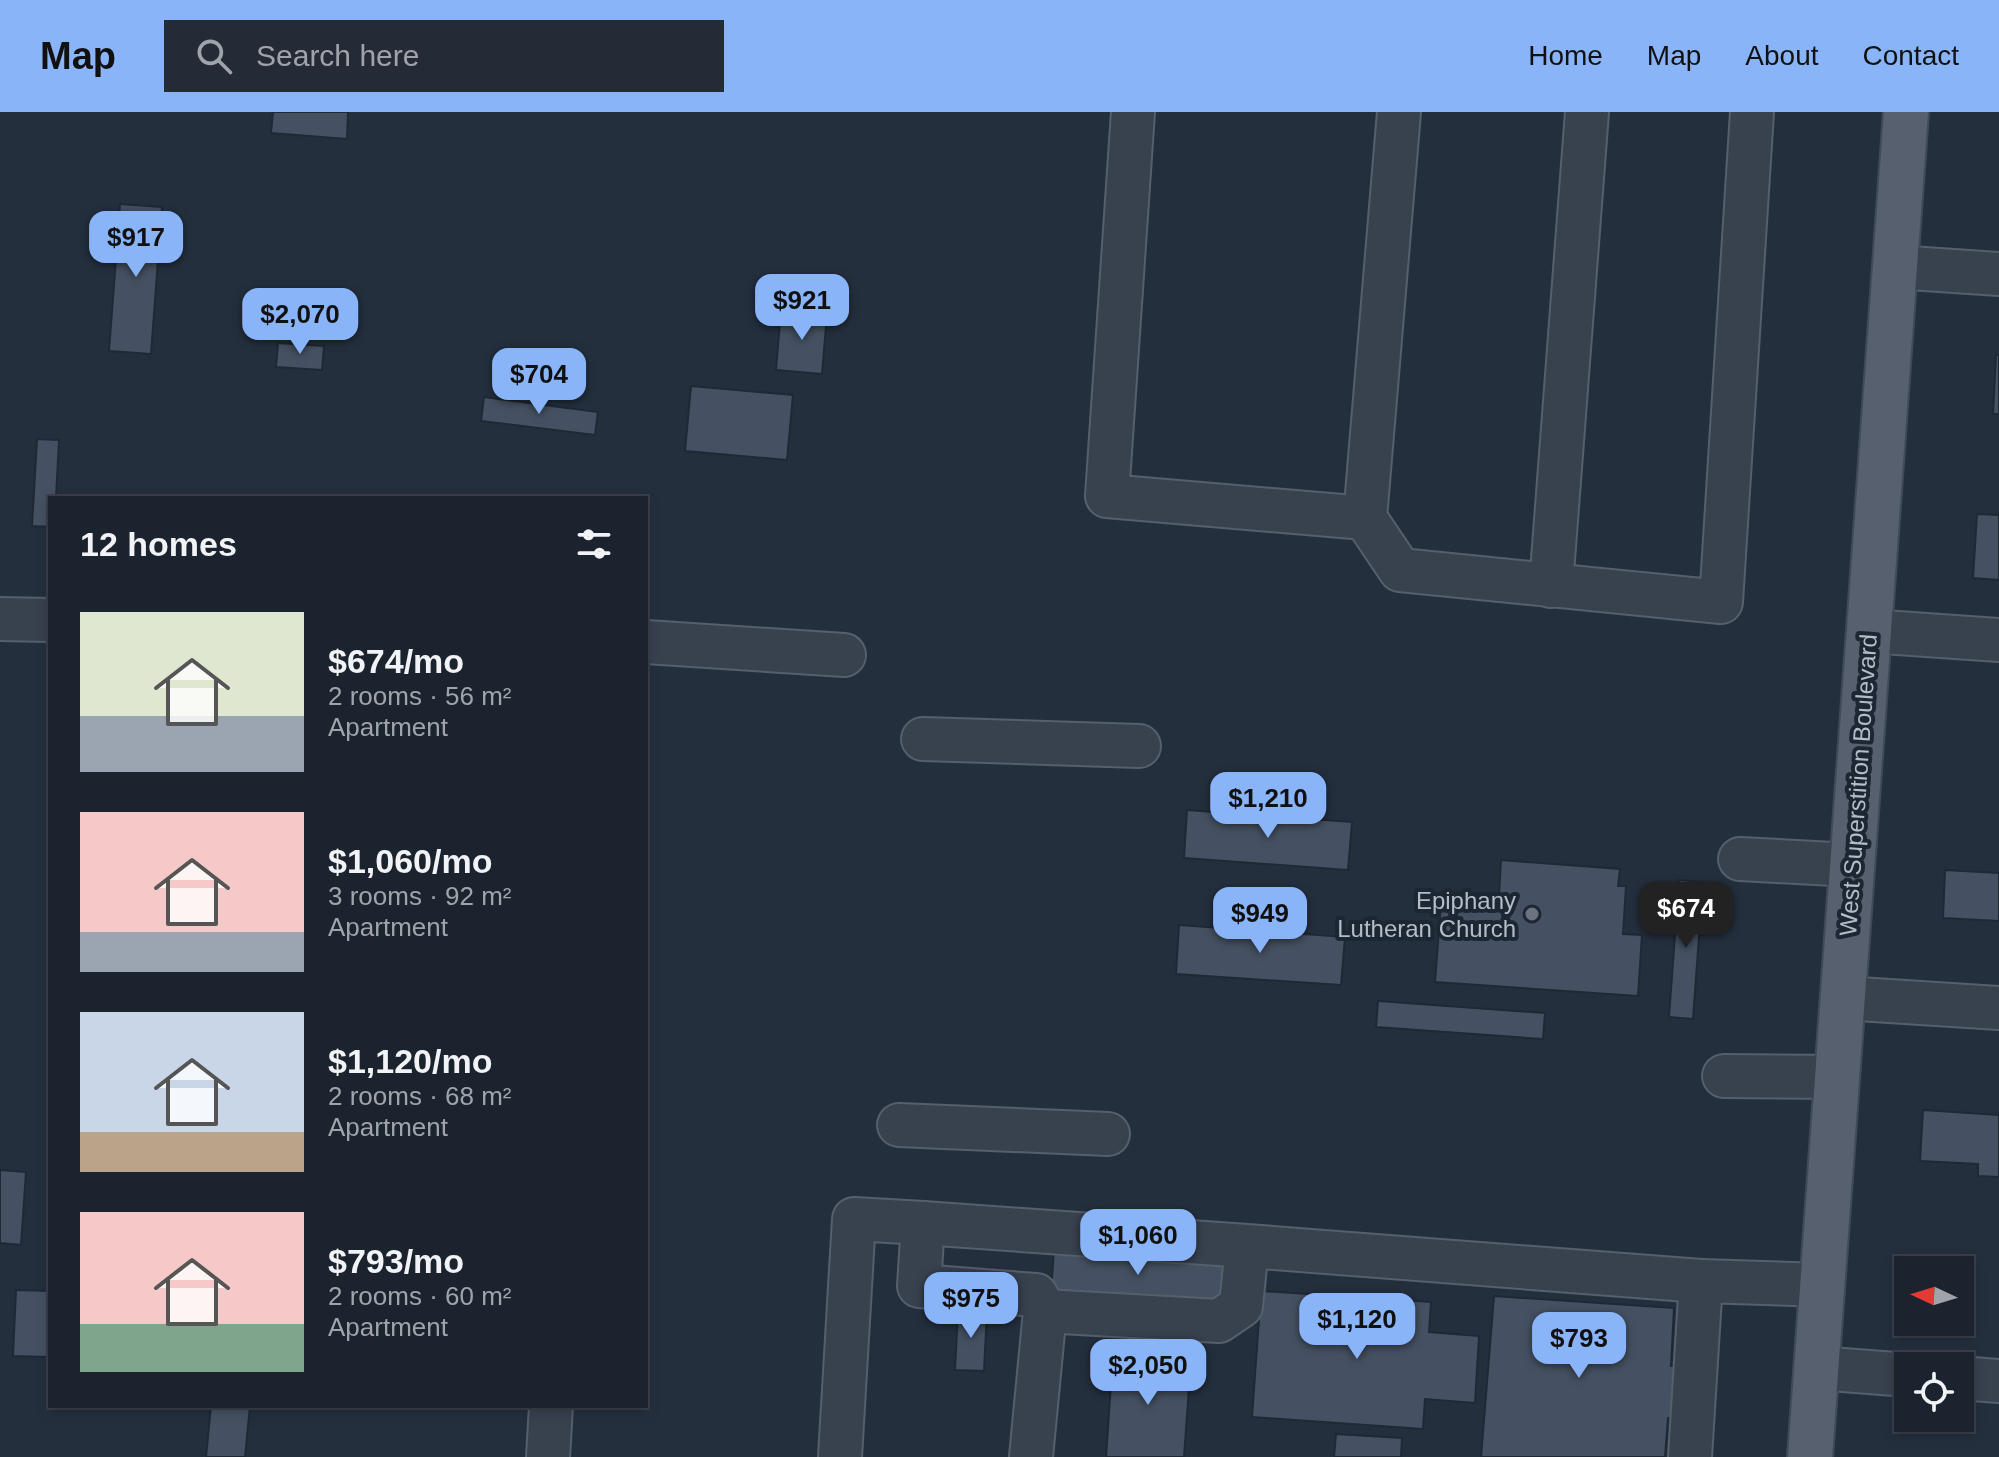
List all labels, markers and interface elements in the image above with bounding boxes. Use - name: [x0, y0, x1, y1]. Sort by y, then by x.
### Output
- search box: [164, 20, 724, 92]
- icon: search: [192, 34, 236, 78]
- text: Map: [40, 35, 116, 77]
- text: Search here: [256, 39, 419, 72]
- text: Home: [1528, 40, 1603, 71]
- text: Map: [1647, 40, 1701, 71]
- text: About: [1745, 40, 1819, 71]
- text: Contact: [1863, 40, 1959, 71]
- pin: $917: [89, 211, 183, 279]
- text: $917: [107, 222, 165, 252]
- pin: $921: [755, 274, 849, 342]
- text: $921: [773, 285, 831, 315]
- pin: $2,070: [235, 288, 365, 356]
- text: $2,070: [260, 299, 340, 329]
- pin: $704: [492, 348, 586, 416]
- text: $704: [510, 359, 568, 389]
- icon: filters: [572, 522, 616, 566]
- text: 12 homes: [80, 525, 237, 563]
- street label: West Superstition Boulevard: [1834, 633, 1882, 937]
- text: $674/mo: [328, 642, 464, 680]
- icon: home: [144, 644, 240, 740]
- text: 2 rooms · 56 m²: [328, 681, 512, 711]
- text: Apartment: [328, 712, 448, 742]
- pin: $1,210: [1203, 772, 1333, 840]
- text: $1,210: [1228, 783, 1308, 813]
- text: $1,060/mo: [328, 842, 492, 880]
- icon: home: [144, 844, 240, 940]
- text: 3 rooms · 92 m²: [328, 881, 512, 911]
- pin: $674: [1639, 882, 1733, 950]
- pin: $949: [1213, 887, 1307, 955]
- place label: Epiphany Lutheran Church: [1337, 887, 1516, 942]
- text: $674: [1657, 893, 1715, 923]
- text: $949: [1231, 898, 1289, 928]
- marker: Epiphany Lutheran Church: [1523, 905, 1541, 923]
- text: Apartment: [328, 912, 448, 942]
- text: $1,120/mo: [328, 1042, 492, 1080]
- icon: home: [144, 1044, 240, 1140]
- text: 2 rooms · 68 m²: [328, 1081, 512, 1111]
- text: Apartment: [328, 1112, 448, 1142]
- pin: $1,060: [1073, 1209, 1203, 1277]
- text: $1,060: [1098, 1220, 1178, 1250]
- text: $793/mo: [328, 1242, 464, 1280]
- icon: home: [144, 1244, 240, 1340]
- north arrow: [1894, 1256, 1974, 1336]
- map controls: [1894, 1256, 1974, 1432]
- pin: $975: [924, 1272, 1018, 1340]
- text: 2 rooms · 60 m²: [328, 1281, 512, 1311]
- text: $975: [942, 1283, 1000, 1313]
- pin: $1,120: [1292, 1293, 1422, 1361]
- text: $1,120: [1317, 1304, 1397, 1334]
- text: Apartment: [328, 1312, 448, 1342]
- pin: $793: [1532, 1312, 1626, 1380]
- text: $793: [1550, 1323, 1608, 1353]
- pin: $2,050: [1083, 1339, 1213, 1407]
- text: $2,050: [1108, 1350, 1188, 1380]
- button: locate: [1894, 1352, 1974, 1432]

